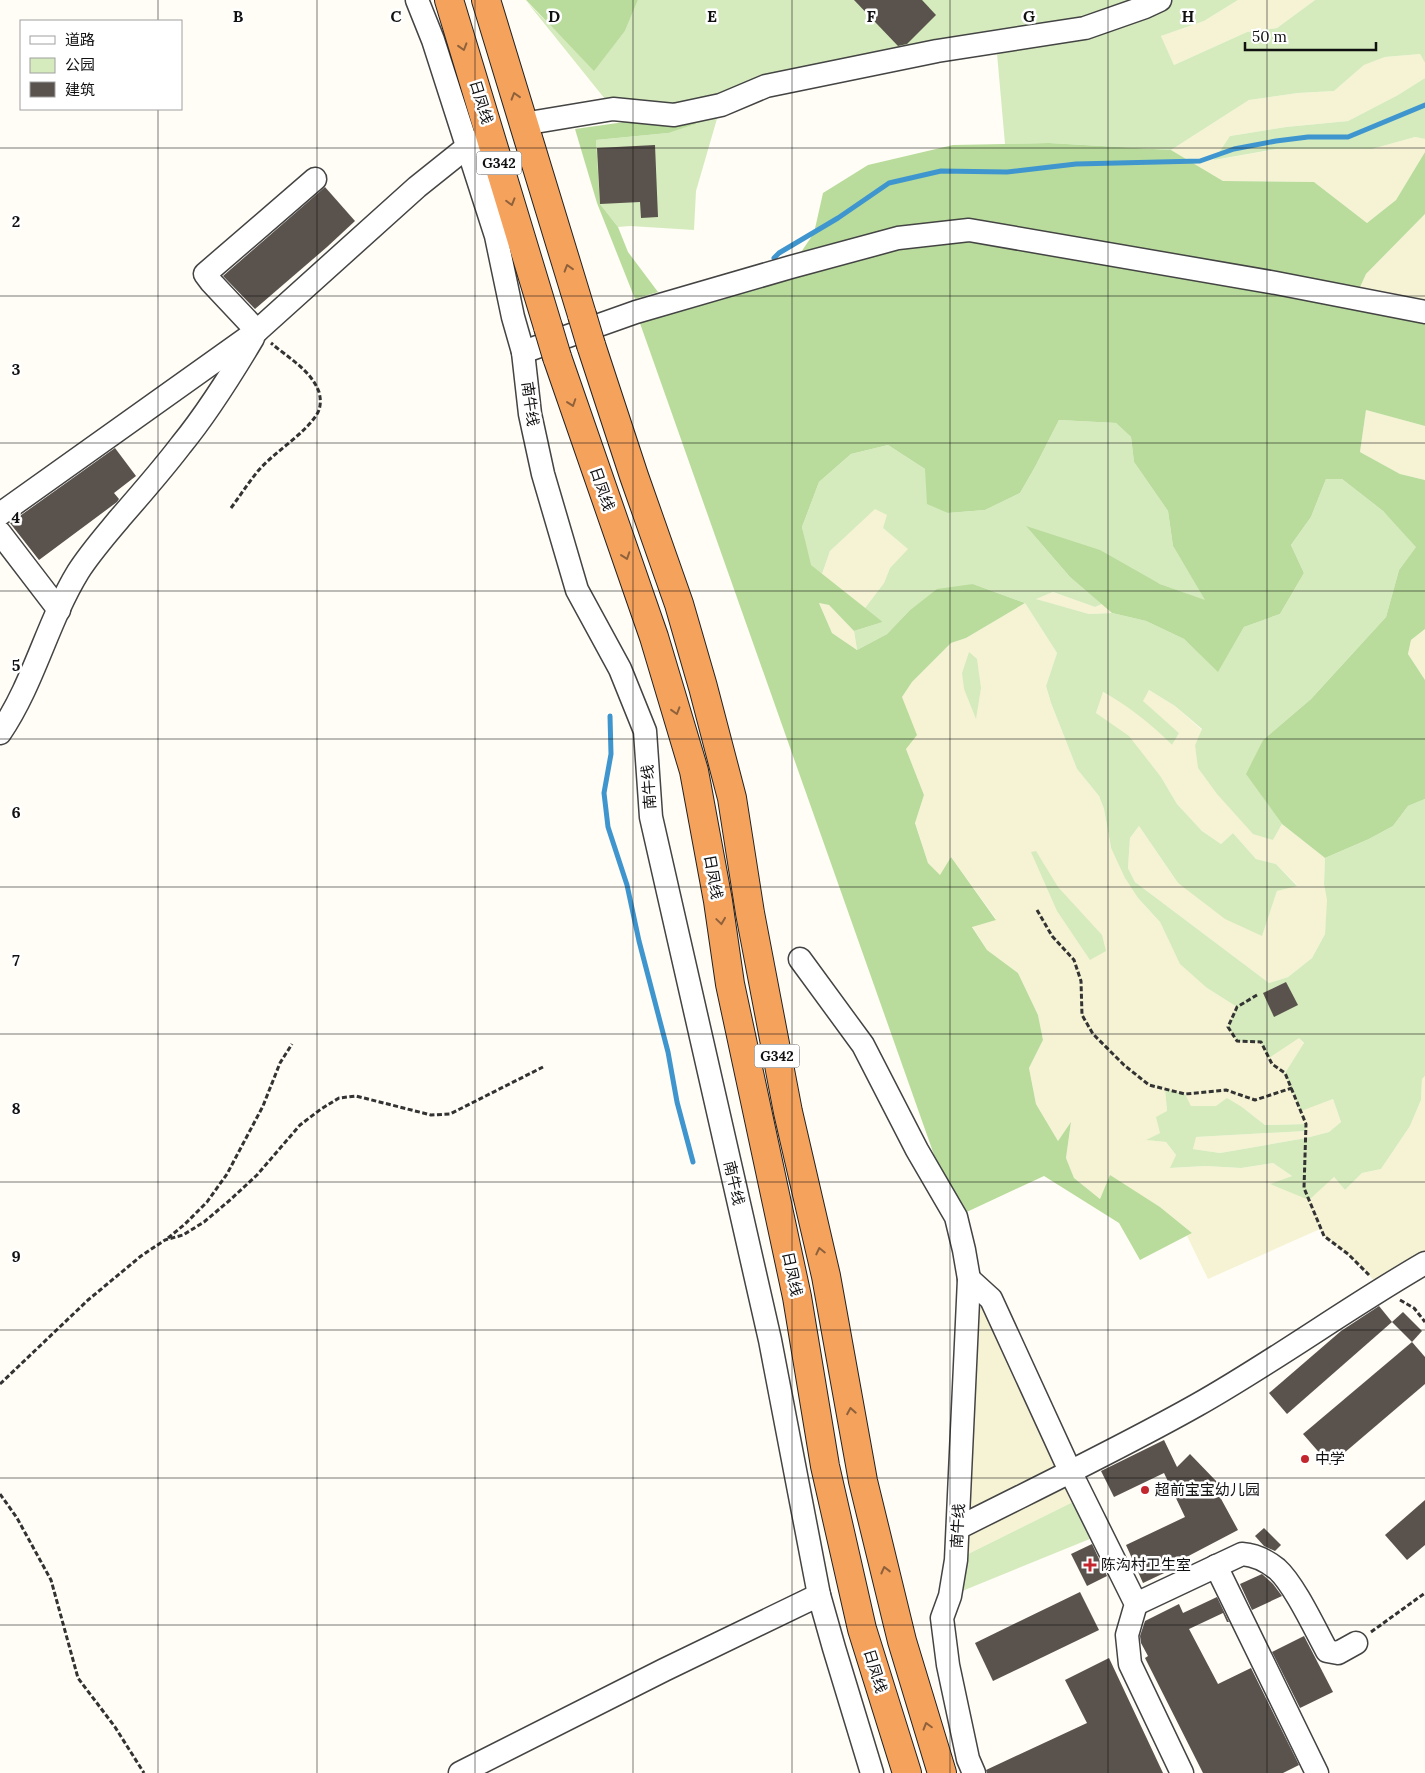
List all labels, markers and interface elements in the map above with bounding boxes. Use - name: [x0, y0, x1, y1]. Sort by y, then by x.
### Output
- text: B: [233, 6, 244, 26]
- text: C: [390, 6, 402, 26]
- text: D: [548, 6, 560, 26]
- text: E: [707, 6, 717, 26]
- text: F: [866, 6, 876, 26]
- text: G: [1023, 6, 1035, 26]
- text: H: [1182, 6, 1195, 26]
- legend: [20, 20, 182, 110]
- scale bar: [1245, 20, 1376, 52]
- text: 50 m: [1252, 27, 1287, 46]
- text: 道路: [65, 30, 95, 49]
- one-way arrow: [458, 42, 468, 50]
- text: 公园: [65, 55, 95, 74]
- street label: 日凤线: [466, 78, 497, 126]
- text: 建筑: [65, 80, 95, 99]
- one-way arrow: [511, 92, 521, 101]
- road number: G342: [476, 152, 522, 174]
- one-way arrow: [505, 197, 515, 206]
- text: 2: [12, 211, 20, 231]
- one-way arrow: [563, 265, 573, 273]
- text: 3: [12, 359, 21, 379]
- street label: 南牛线: [518, 380, 543, 428]
- one-way arrow: [566, 398, 576, 407]
- street label: 日凤线: [586, 464, 619, 513]
- text: 4: [12, 507, 21, 527]
- one-way arrow: [620, 552, 630, 560]
- text: 5: [12, 655, 21, 675]
- one-way arrow: [671, 706, 681, 715]
- street label: 南牛线: [637, 764, 660, 810]
- text: 6: [11, 802, 21, 822]
- street label: 日凤线: [700, 853, 727, 901]
- one-way arrow: [715, 917, 725, 925]
- text: 7: [12, 950, 20, 970]
- road number: G342: [754, 1044, 800, 1068]
- text: 8: [11, 1098, 21, 1118]
- street label: 南牛线: [720, 1159, 749, 1207]
- text: 9: [11, 1246, 21, 1266]
- one-way arrow: [815, 1247, 826, 1256]
- street label: 日凤线: [779, 1250, 806, 1298]
- one-way arrow: [846, 1406, 856, 1415]
- place label: 中学: [1315, 1449, 1345, 1468]
- marker: 中学: [1299, 1453, 1311, 1465]
- place label: 超前宝宝幼儿园: [1155, 1480, 1260, 1499]
- marker: 超前宝宝幼儿园: [1139, 1484, 1151, 1496]
- street label: 南牛线: [947, 1503, 968, 1549]
- place label: 陈沟村卫生室: [1101, 1555, 1191, 1574]
- marker: 陈沟村卫生室: [1083, 1558, 1097, 1572]
- one-way arrow: [880, 1565, 891, 1574]
- street label: 日凤线: [860, 1647, 891, 1695]
- one-way arrow: [922, 1722, 933, 1731]

